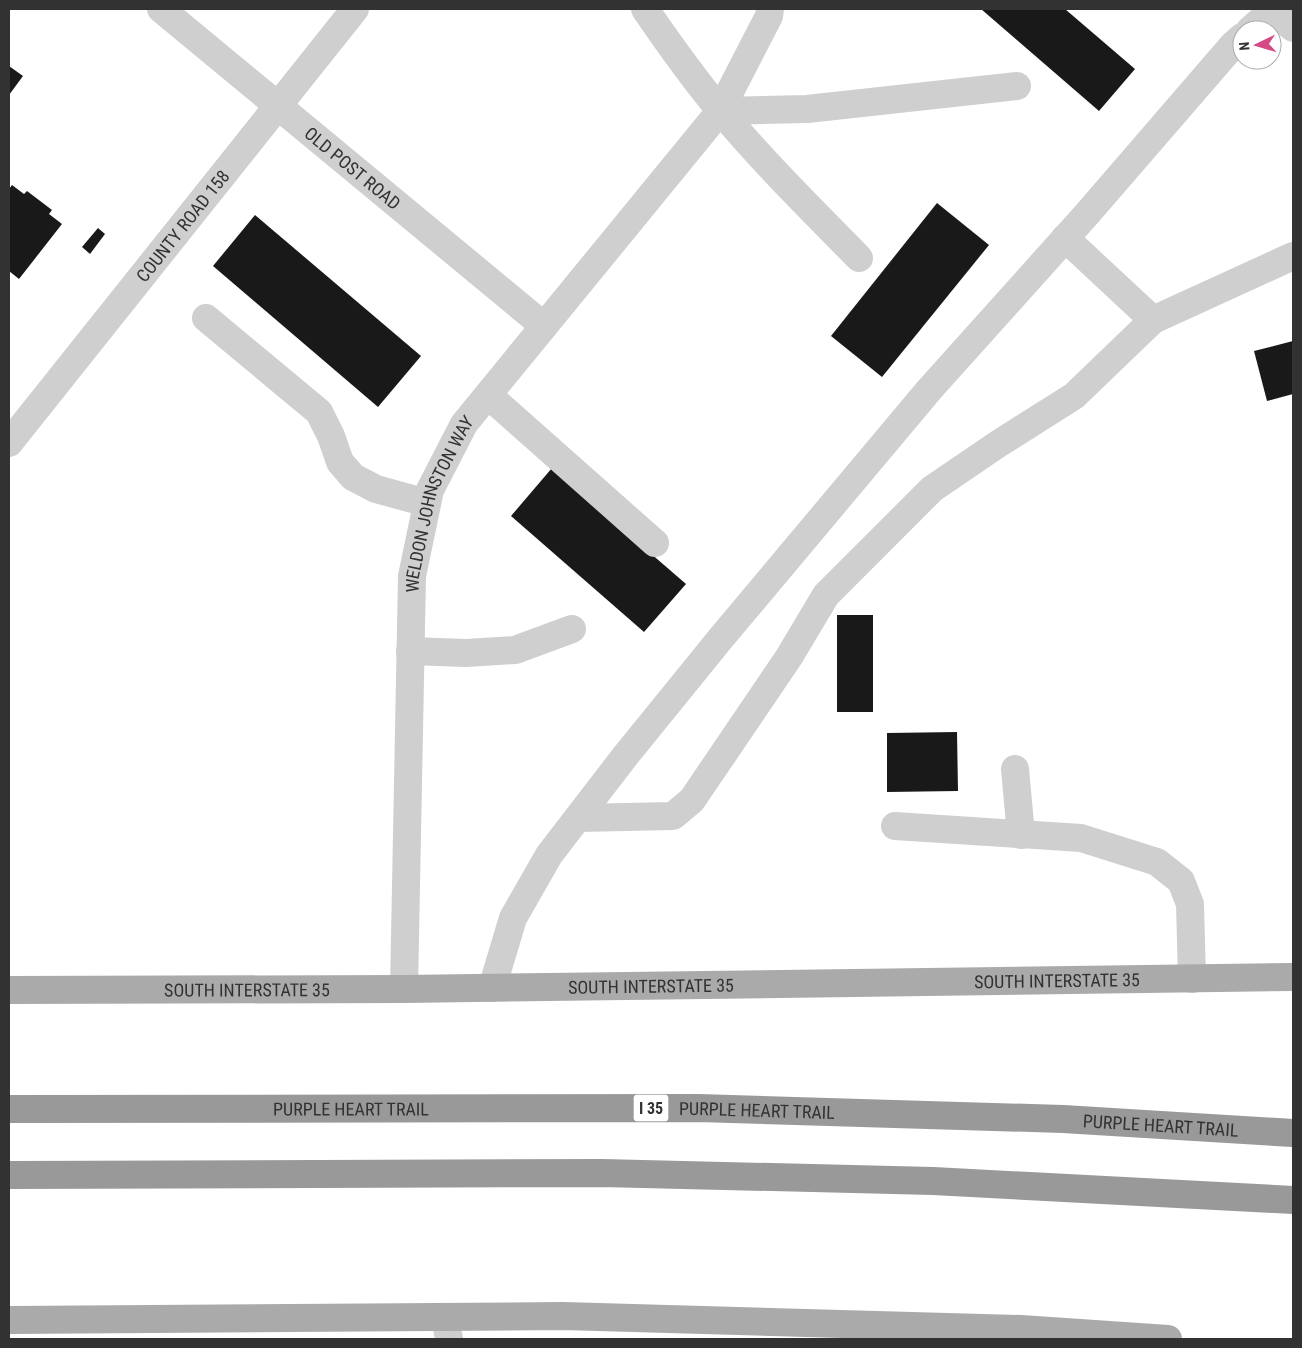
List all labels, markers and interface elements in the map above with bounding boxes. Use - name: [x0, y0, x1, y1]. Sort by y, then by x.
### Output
- north arrow: [1232, 20, 1282, 70]
- text: N: [1236, 41, 1252, 51]
- street label: OLD POST ROAD: [301, 122, 405, 213]
- street label: COUNTY ROAD 158: [131, 166, 233, 286]
- street label: WELDON JOHNSTON WAY: [401, 411, 478, 593]
- street label: SOUTH INTERSTATE 35: [974, 969, 1140, 992]
- street label: SOUTH INTERSTATE 35: [568, 974, 734, 997]
- street label: SOUTH INTERSTATE 35: [164, 979, 330, 1000]
- road number: I 35: [634, 1094, 668, 1122]
- street label: PURPLE HEART TRAIL: [679, 1097, 836, 1123]
- street label: PURPLE HEART TRAIL: [273, 1098, 429, 1119]
- street label: PURPLE HEART TRAIL: [1082, 1110, 1240, 1140]

